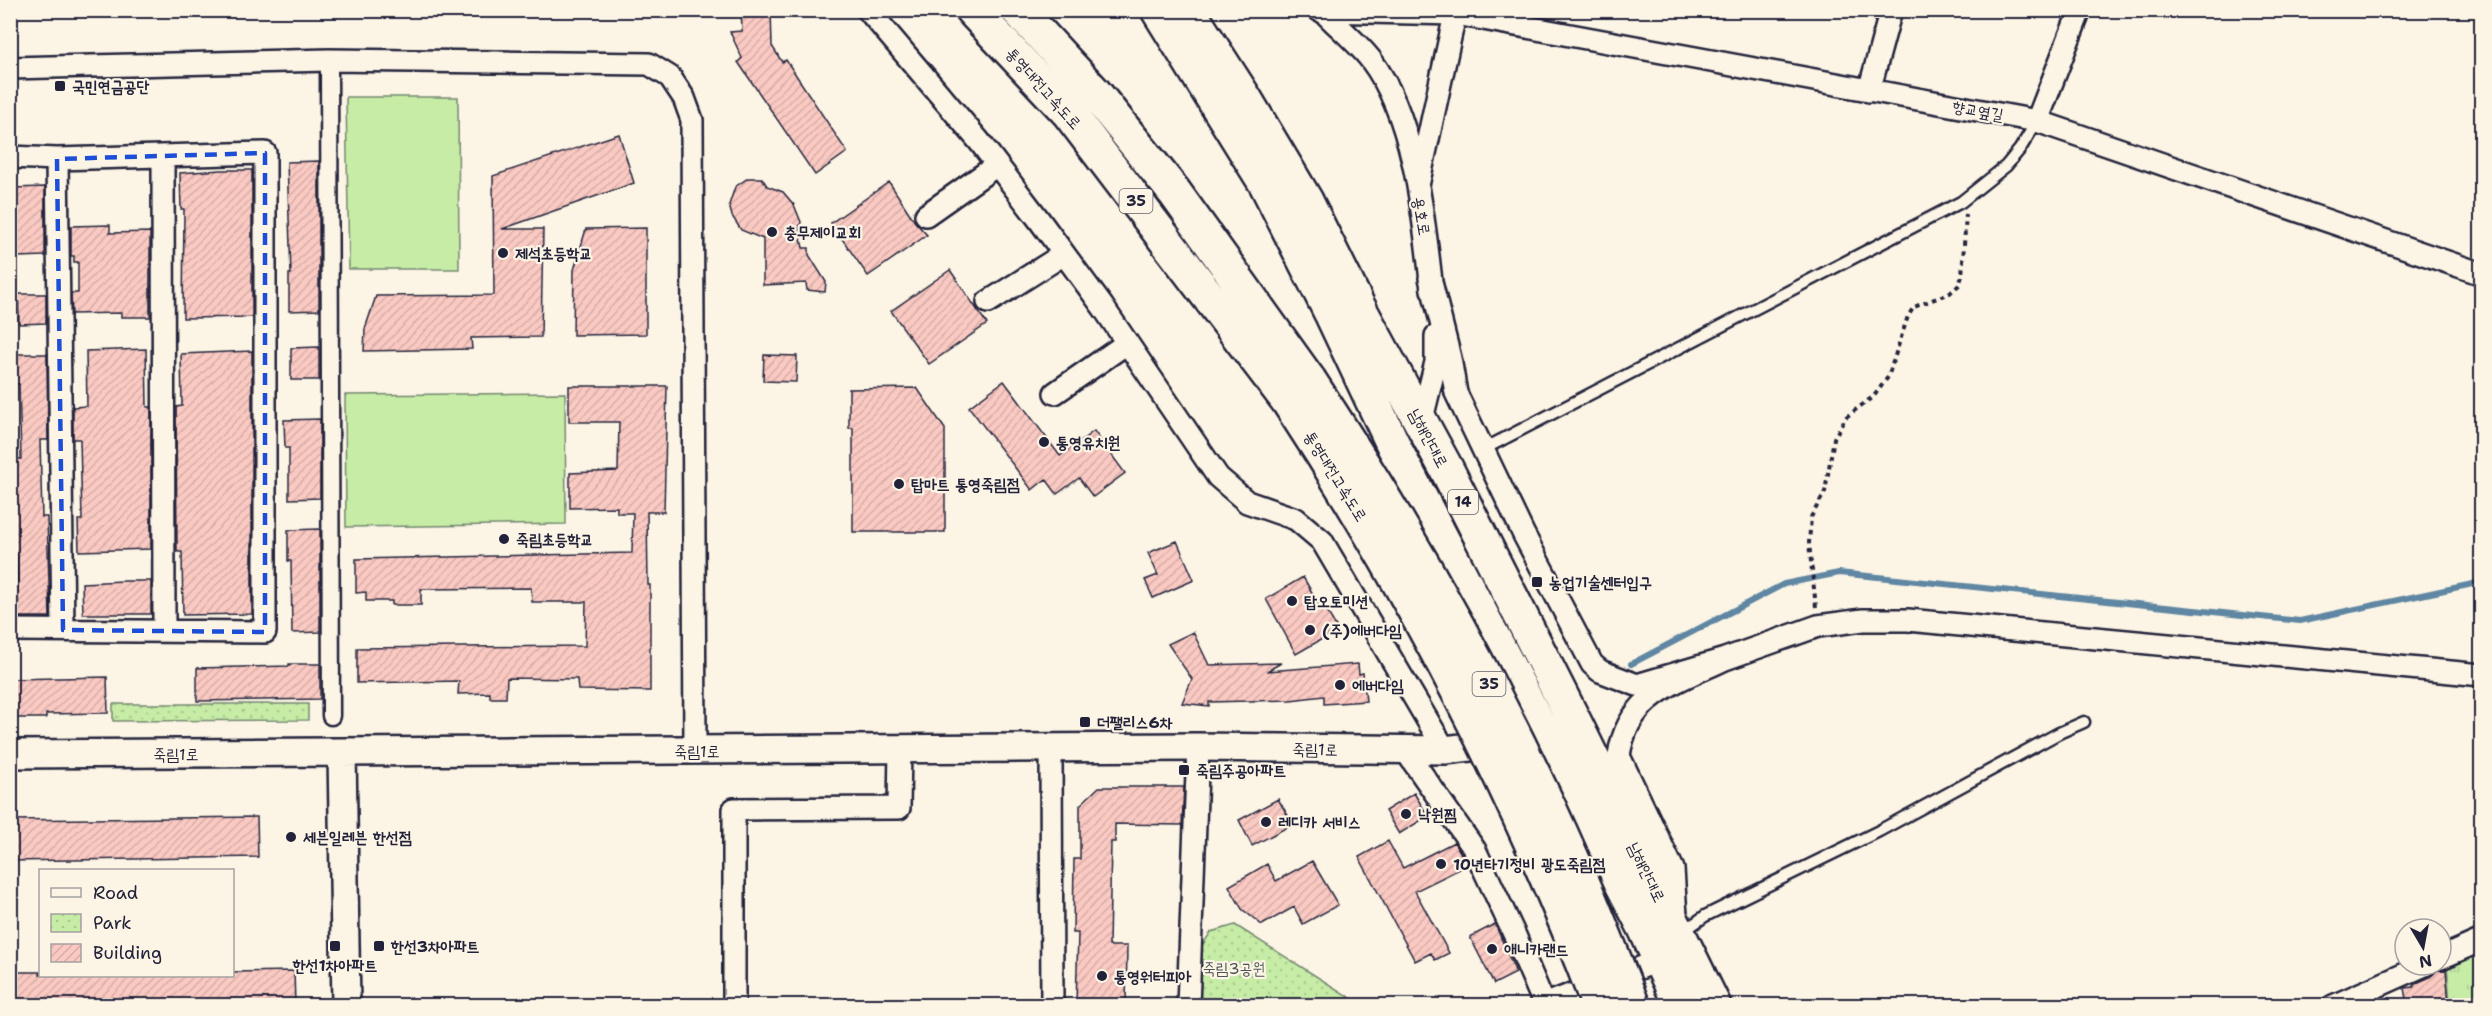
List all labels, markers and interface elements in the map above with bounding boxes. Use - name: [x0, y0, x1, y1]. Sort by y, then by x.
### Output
- street label: 통영대전고속도로: [1001, 43, 1086, 134]
- place label: 국민연금공단: [72, 76, 149, 97]
- marker: 국민연금공단: [53, 79, 67, 93]
- street label: 향교옆길: [1951, 96, 2005, 125]
- road number: 35: [1120, 189, 1152, 213]
- street label: 용호로: [1408, 195, 1435, 237]
- place label: 충무제이교회: [784, 222, 861, 243]
- marker: 충무제이교회: [765, 225, 779, 239]
- place label: 제석초등학교: [515, 243, 592, 264]
- marker: 제석초등학교: [496, 246, 510, 260]
- street label: 남해안대로: [1404, 405, 1453, 472]
- street label: 통영대전고속도로: [1299, 427, 1372, 526]
- place label: 통영유치원: [1056, 432, 1121, 453]
- marker: 통영유치원: [1037, 435, 1051, 449]
- place label: 탑마트 통영죽림점: [911, 474, 1020, 495]
- marker: 탑마트 통영죽림점: [892, 477, 906, 491]
- road number: 14: [1448, 490, 1478, 514]
- place label: 죽림초등학교: [516, 529, 593, 550]
- marker: 죽림초등학교: [497, 532, 511, 546]
- place label: 농업기술센터입구: [1549, 572, 1652, 593]
- marker: 농업기술센터입구: [1530, 575, 1544, 589]
- place label: 탑오토미션: [1304, 591, 1368, 612]
- marker: 탑오토미션: [1285, 594, 1299, 608]
- place label: (주)에버다임: [1322, 620, 1402, 641]
- marker: (주)에버다임: [1303, 623, 1317, 637]
- road number: 35: [1472, 672, 1506, 696]
- place label: 에버다임: [1352, 675, 1404, 696]
- marker: 에버다임: [1333, 678, 1347, 692]
- place label: 더팰리스6차: [1097, 712, 1173, 733]
- marker: 더팰리스6차: [1078, 715, 1092, 729]
- street label: 죽림1로: [1292, 739, 1338, 760]
- street label: 죽림1로: [674, 741, 720, 762]
- street label: 죽림1로: [153, 744, 199, 765]
- place label: 죽림주공아파트: [1196, 760, 1286, 781]
- marker: 죽림주공아파트: [1177, 763, 1191, 777]
- place label: 낙원찜: [1418, 804, 1457, 825]
- marker: 낙원찜: [1399, 807, 1413, 821]
- place label: 레디카 서비스: [1278, 812, 1361, 833]
- marker: 레디카 서비스: [1259, 815, 1273, 829]
- place label: 세븐일레븐 한선점: [303, 827, 412, 848]
- marker: 세븐일레븐 한선점: [284, 830, 298, 844]
- street label: 남해안대로: [1623, 839, 1670, 906]
- place label: 10년타기정비 광도죽림점: [1453, 854, 1605, 875]
- marker: 10년타기정비 광도죽림점: [1434, 857, 1448, 871]
- legend: [39, 869, 234, 977]
- text: Road: [93, 881, 138, 905]
- text: Park: [93, 911, 132, 935]
- north arrow: [2393, 917, 2453, 977]
- place label: 한선3차아파트: [390, 936, 480, 957]
- marker: 한선1차아파트: [328, 939, 342, 953]
- marker: 한선3차아파트: [372, 939, 386, 953]
- place label: 애니카랜드: [1504, 939, 1569, 960]
- text: Building: [93, 941, 162, 965]
- marker: 애니카랜드: [1485, 942, 1499, 956]
- text: N: [2417, 950, 2434, 973]
- place label: 한선1차아파트: [292, 955, 377, 976]
- park label: 죽림3공원: [1203, 958, 1265, 979]
- place label: 통영워터피아: [1114, 966, 1191, 987]
- marker: 통영워터피아: [1095, 969, 1109, 983]

